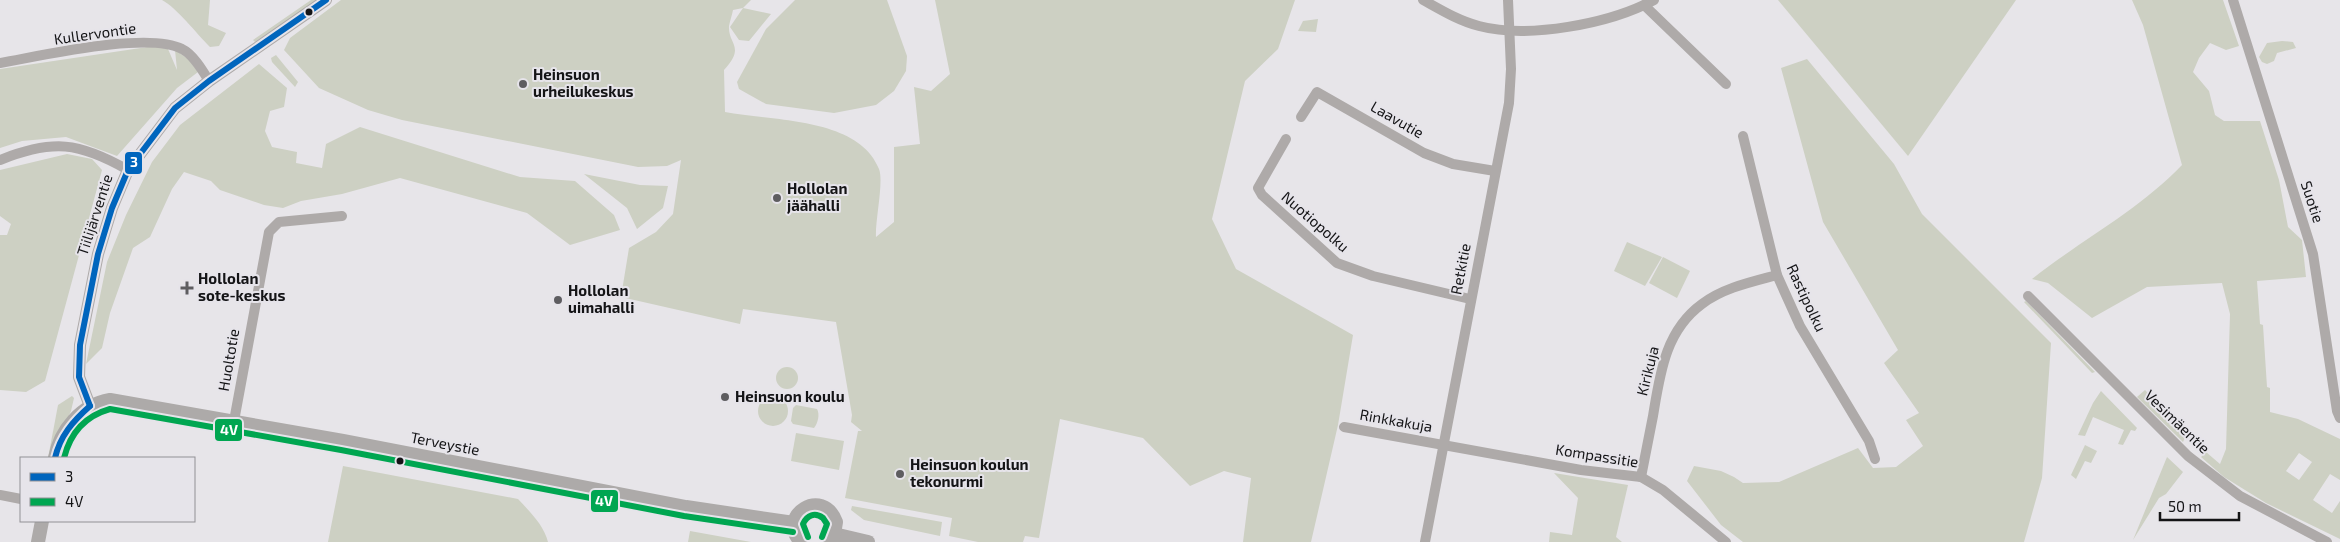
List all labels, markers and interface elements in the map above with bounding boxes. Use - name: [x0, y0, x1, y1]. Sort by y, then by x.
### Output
- unlabelled marker: [304, 7, 314, 17]
- street label: Kullervontie: [53, 18, 137, 48]
- place label: Heinsuon urheilukeskus: [533, 65, 634, 100]
- marker: Heinsuon urheilukeskus: [517, 78, 529, 90]
- street label: Laavutie: [1368, 97, 1427, 141]
- line badge: 3: [124, 151, 143, 175]
- text: 3: [130, 153, 138, 170]
- street label: Tiilijärventie: [72, 172, 117, 258]
- street label: Suotie: [2298, 178, 2328, 225]
- place label: Hollolan jäähalli: [787, 179, 847, 214]
- street label: Nuotiopolku: [1278, 187, 1353, 255]
- marker: Hollolan jäähalli: [771, 192, 783, 204]
- street label: Retkitie: [1446, 242, 1474, 296]
- street label: Rastipolku: [1783, 261, 1830, 334]
- place label: Hollolan sote-keskus: [198, 269, 285, 304]
- marker: Hollolan sote-keskus: [180, 281, 194, 295]
- place label: Hollolan uimahalli: [568, 281, 634, 316]
- marker: Hollolan uimahalli: [552, 294, 564, 306]
- street label: Huoltotie: [214, 327, 242, 392]
- street label: Kirikuja: [1632, 344, 1663, 398]
- street label: Vesimäentie: [2141, 386, 2214, 457]
- place label: Heinsuon koulu: [735, 387, 845, 405]
- marker: Heinsuon koulu: [719, 391, 731, 403]
- street label: Rinkkakuja: [1358, 405, 1434, 436]
- line badge: 4V: [214, 418, 243, 442]
- text: 4V: [220, 421, 238, 438]
- street label: Terveystie: [409, 428, 481, 459]
- street label: Kompassitie: [1554, 440, 1640, 470]
- place label: Heinsuon koulun tekonurmi: [910, 455, 1029, 490]
- unlabelled marker: [395, 456, 405, 466]
- legend: [20, 457, 195, 522]
- text: 3: [65, 467, 73, 485]
- marker: Heinsuon koulun tekonurmi: [894, 468, 906, 480]
- line badge: 4V: [590, 489, 619, 513]
- scale bar: [2160, 490, 2239, 522]
- text: 4V: [65, 492, 83, 510]
- text: 4V: [595, 492, 613, 509]
- text: 50 m: [2168, 497, 2202, 515]

